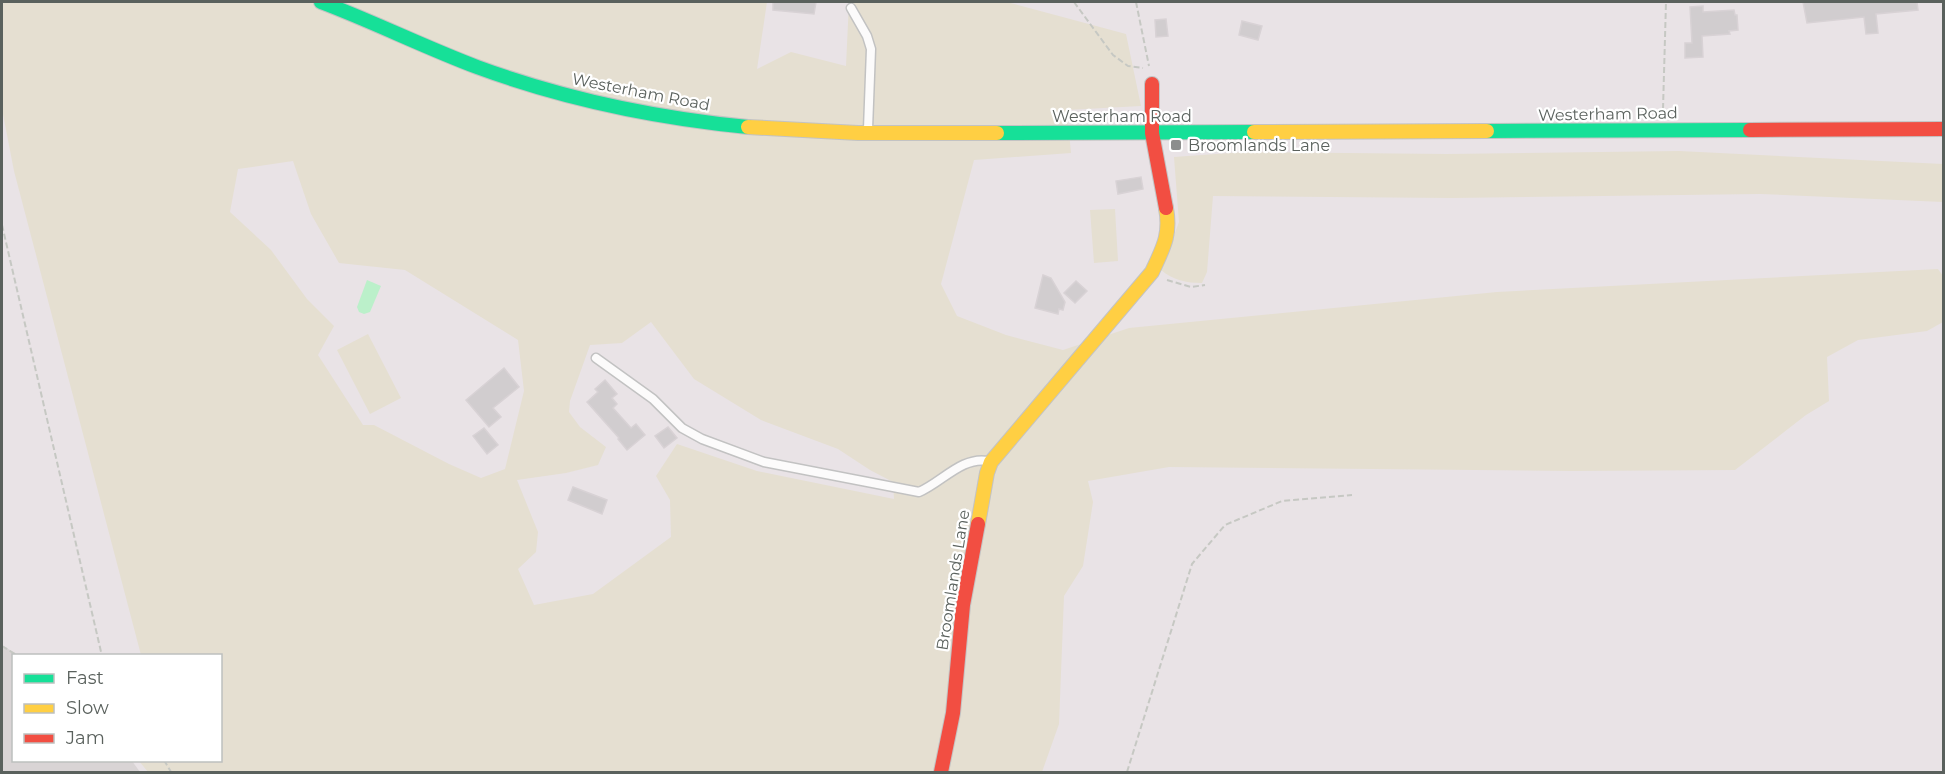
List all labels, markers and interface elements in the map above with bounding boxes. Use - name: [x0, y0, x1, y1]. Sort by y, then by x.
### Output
- street label: Westerham Road: [571, 69, 711, 115]
- street label: Westerham Road: [1538, 103, 1678, 125]
- street label: Westerham Road: [1052, 107, 1192, 126]
- place label: Broomlands Lane: [1188, 136, 1330, 155]
- marker: Broomlands Lane: [1169, 138, 1183, 152]
- street label: Broomlands Lane: [933, 508, 973, 652]
- legend: [12, 654, 222, 762]
- text: Fast: [66, 667, 104, 689]
- text: Slow: [66, 697, 109, 719]
- text: Jam: [65, 727, 105, 749]

